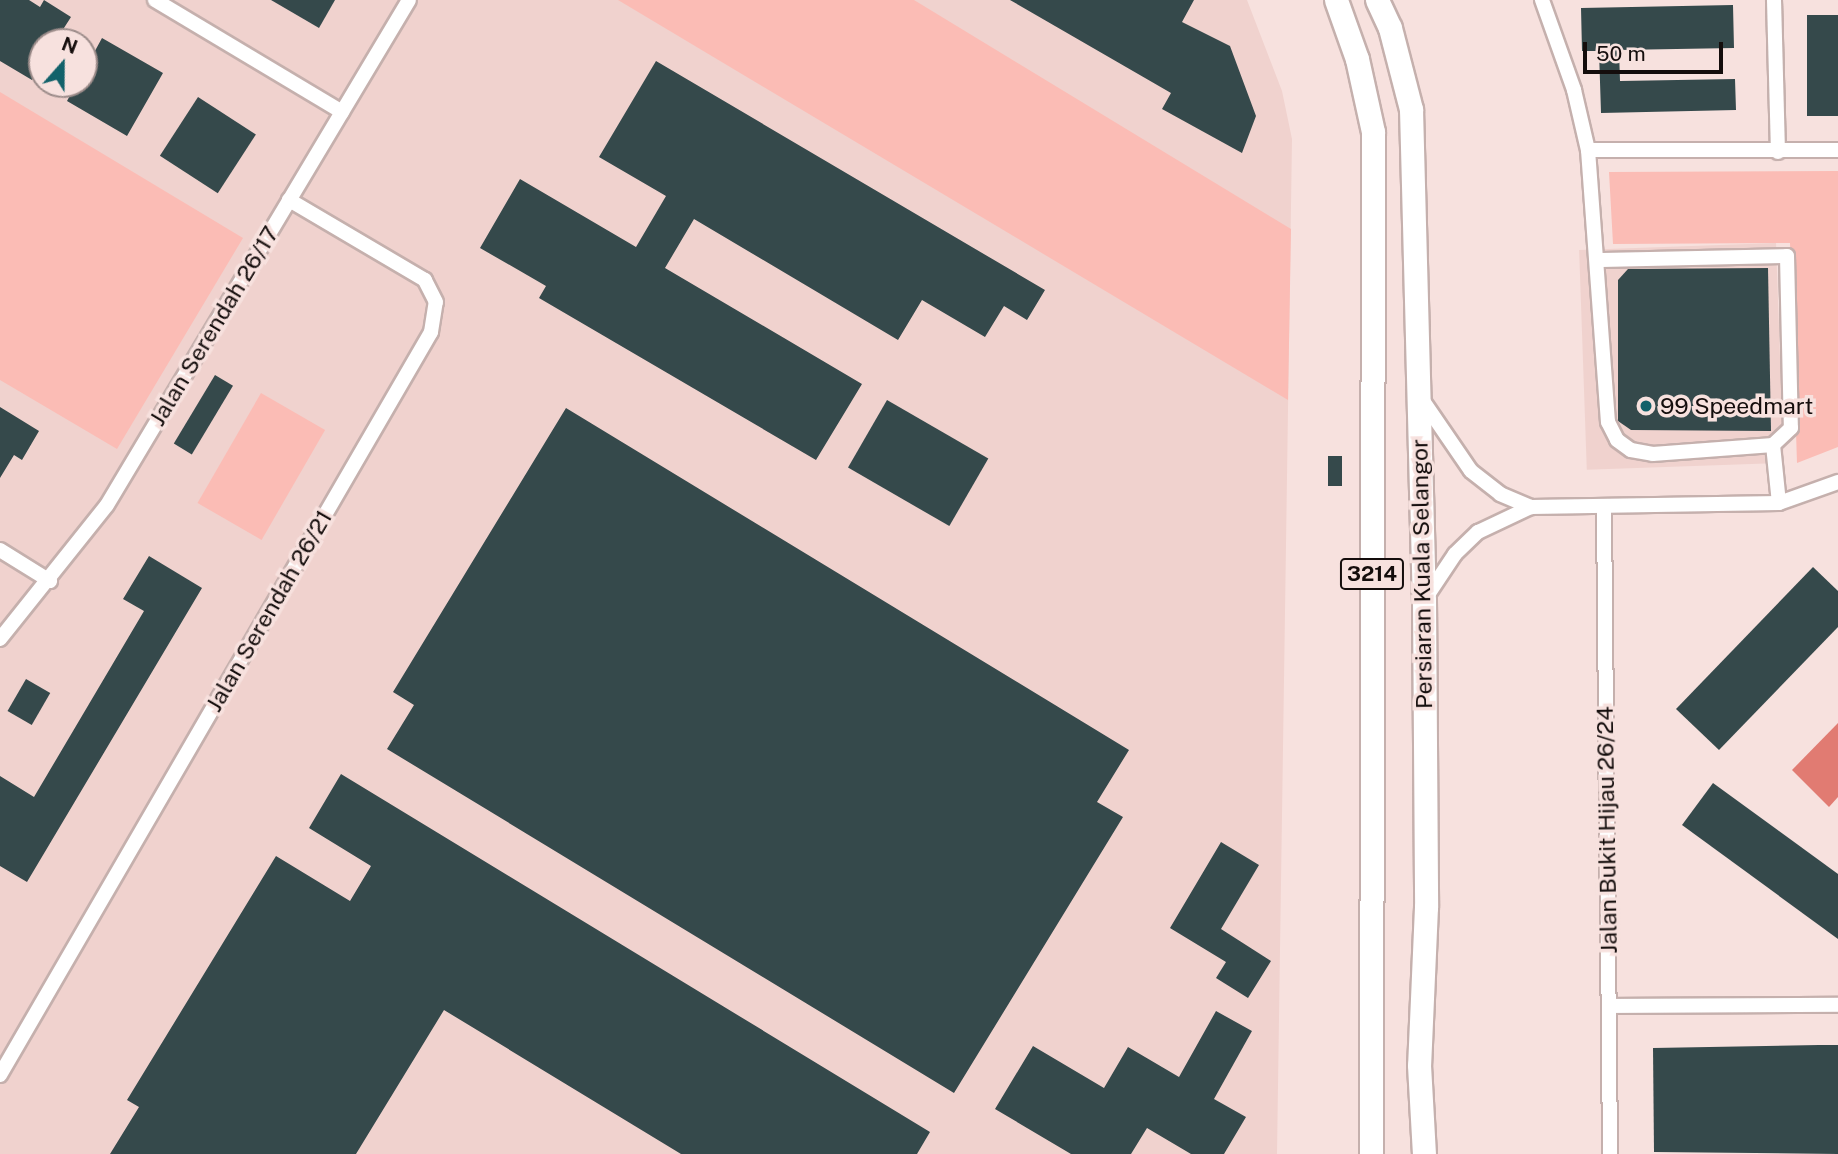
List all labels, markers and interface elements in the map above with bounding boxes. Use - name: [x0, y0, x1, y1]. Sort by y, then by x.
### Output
- north arrow: [28, 28, 98, 98]
- scale bar: [1586, 28, 1726, 72]
- text: N: [59, 32, 81, 58]
- text: 50 m: [1596, 41, 1646, 66]
- street label: Jalan Serendah 26/17: [143, 221, 285, 431]
- place label: 99 Speedmart: [1660, 392, 1813, 420]
- marker: 99 Speedmart: [1638, 398, 1654, 414]
- street label: Persiaran Kuala Selangor: [1406, 439, 1438, 709]
- street label: Jalan Serendah 26/21: [200, 505, 338, 717]
- road number: 3214: [1339, 556, 1405, 592]
- street label: Jalan Bukit Hijau 26/24: [1591, 706, 1623, 954]

